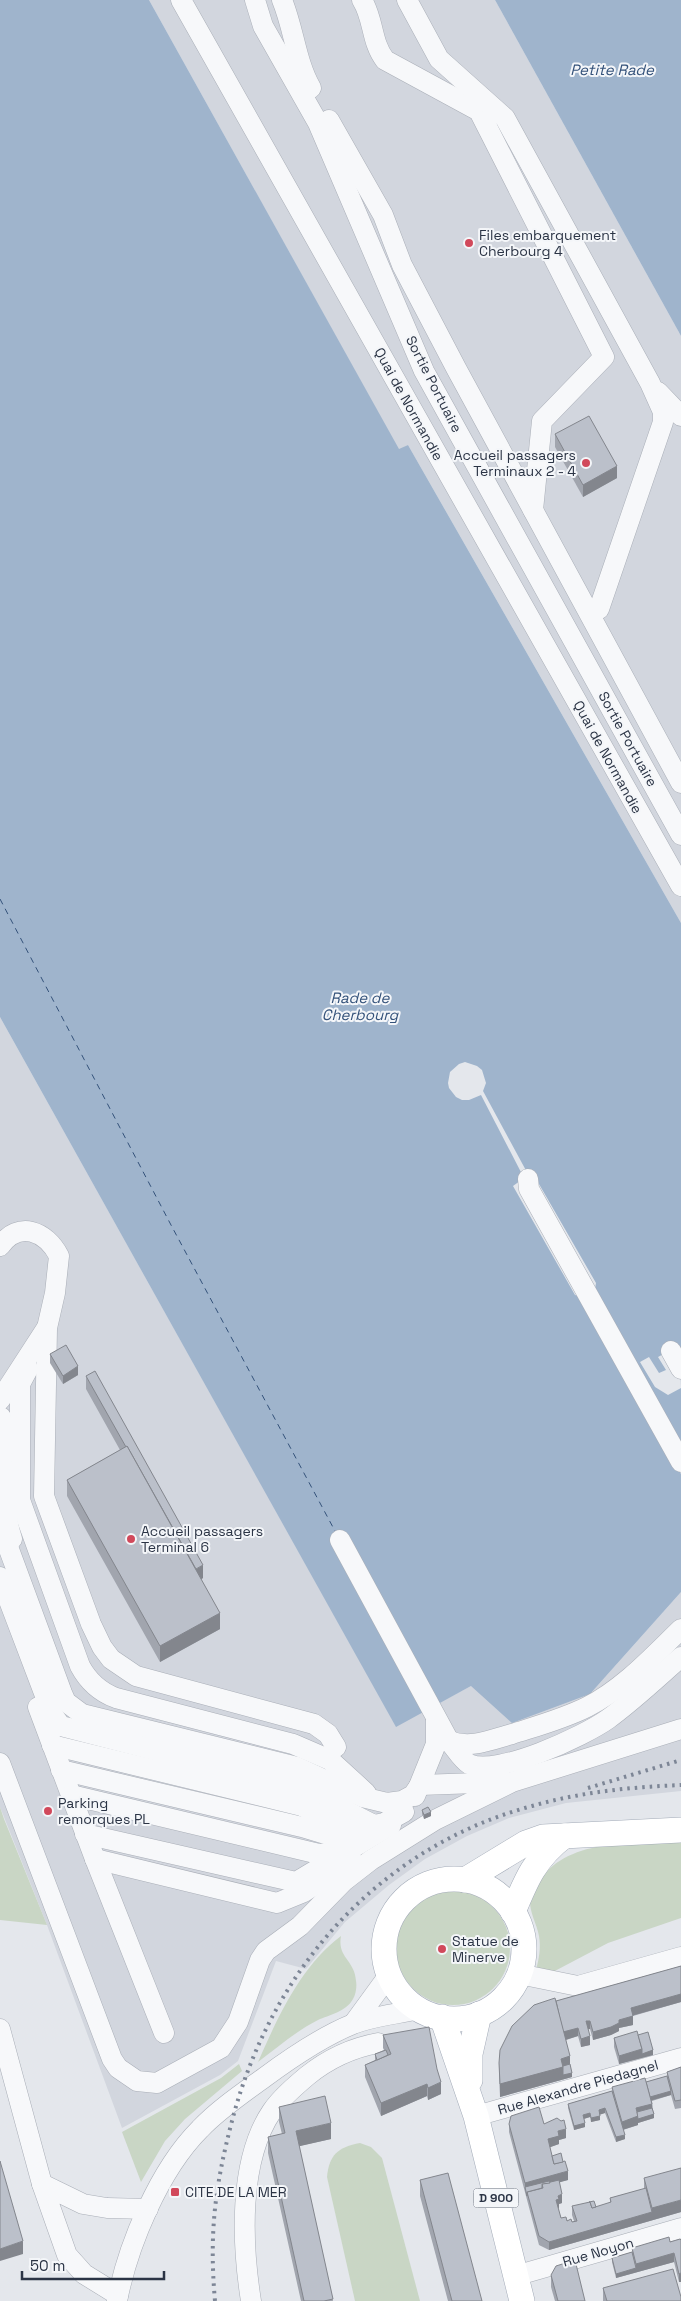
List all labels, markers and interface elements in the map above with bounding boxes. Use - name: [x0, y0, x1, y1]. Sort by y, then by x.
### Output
- water label: Petite Rade: [570, 60, 655, 79]
- place label: Files embarquement Cherbourg 4: [479, 226, 616, 260]
- marker: Files embarquement Cherbourg 4: [463, 237, 475, 249]
- street label: Sortie Portuaire: [402, 333, 466, 435]
- street label: Quai de Normandie: [370, 344, 448, 464]
- place label: Accueil passagers Terminaux 2 - 4: [454, 446, 576, 480]
- marker: Accueil passagers Terminaux 2 - 4: [580, 457, 592, 469]
- street label: Sortie Portuaire: [594, 688, 662, 790]
- street label: Quai de Normandie: [569, 697, 647, 817]
- water label: Rade de Cherbourg: [322, 988, 400, 1024]
- place label: Accueil passagers Terminal 6: [141, 1522, 263, 1556]
- marker: Accueil passagers Terminal 6: [125, 1533, 137, 1545]
- place label: Parking remorques PL: [58, 1794, 150, 1828]
- marker: Parking remorques PL: [42, 1805, 54, 1817]
- place label: Statue de Minerve: [452, 1932, 519, 1966]
- marker: Statue de Minerve: [436, 1943, 448, 1955]
- street label: Rue Alexandre Piedagnel: [496, 2055, 660, 2119]
- place label: CITE DE LA MER: [185, 2183, 287, 2201]
- marker: CITE DE LA MER: [169, 2186, 181, 2198]
- road number: D 900: [474, 2188, 518, 2208]
- street label: Rue Noyon: [560, 2233, 636, 2271]
- scale bar: [22, 2248, 165, 2280]
- text: 50 m: [30, 2256, 65, 2275]

